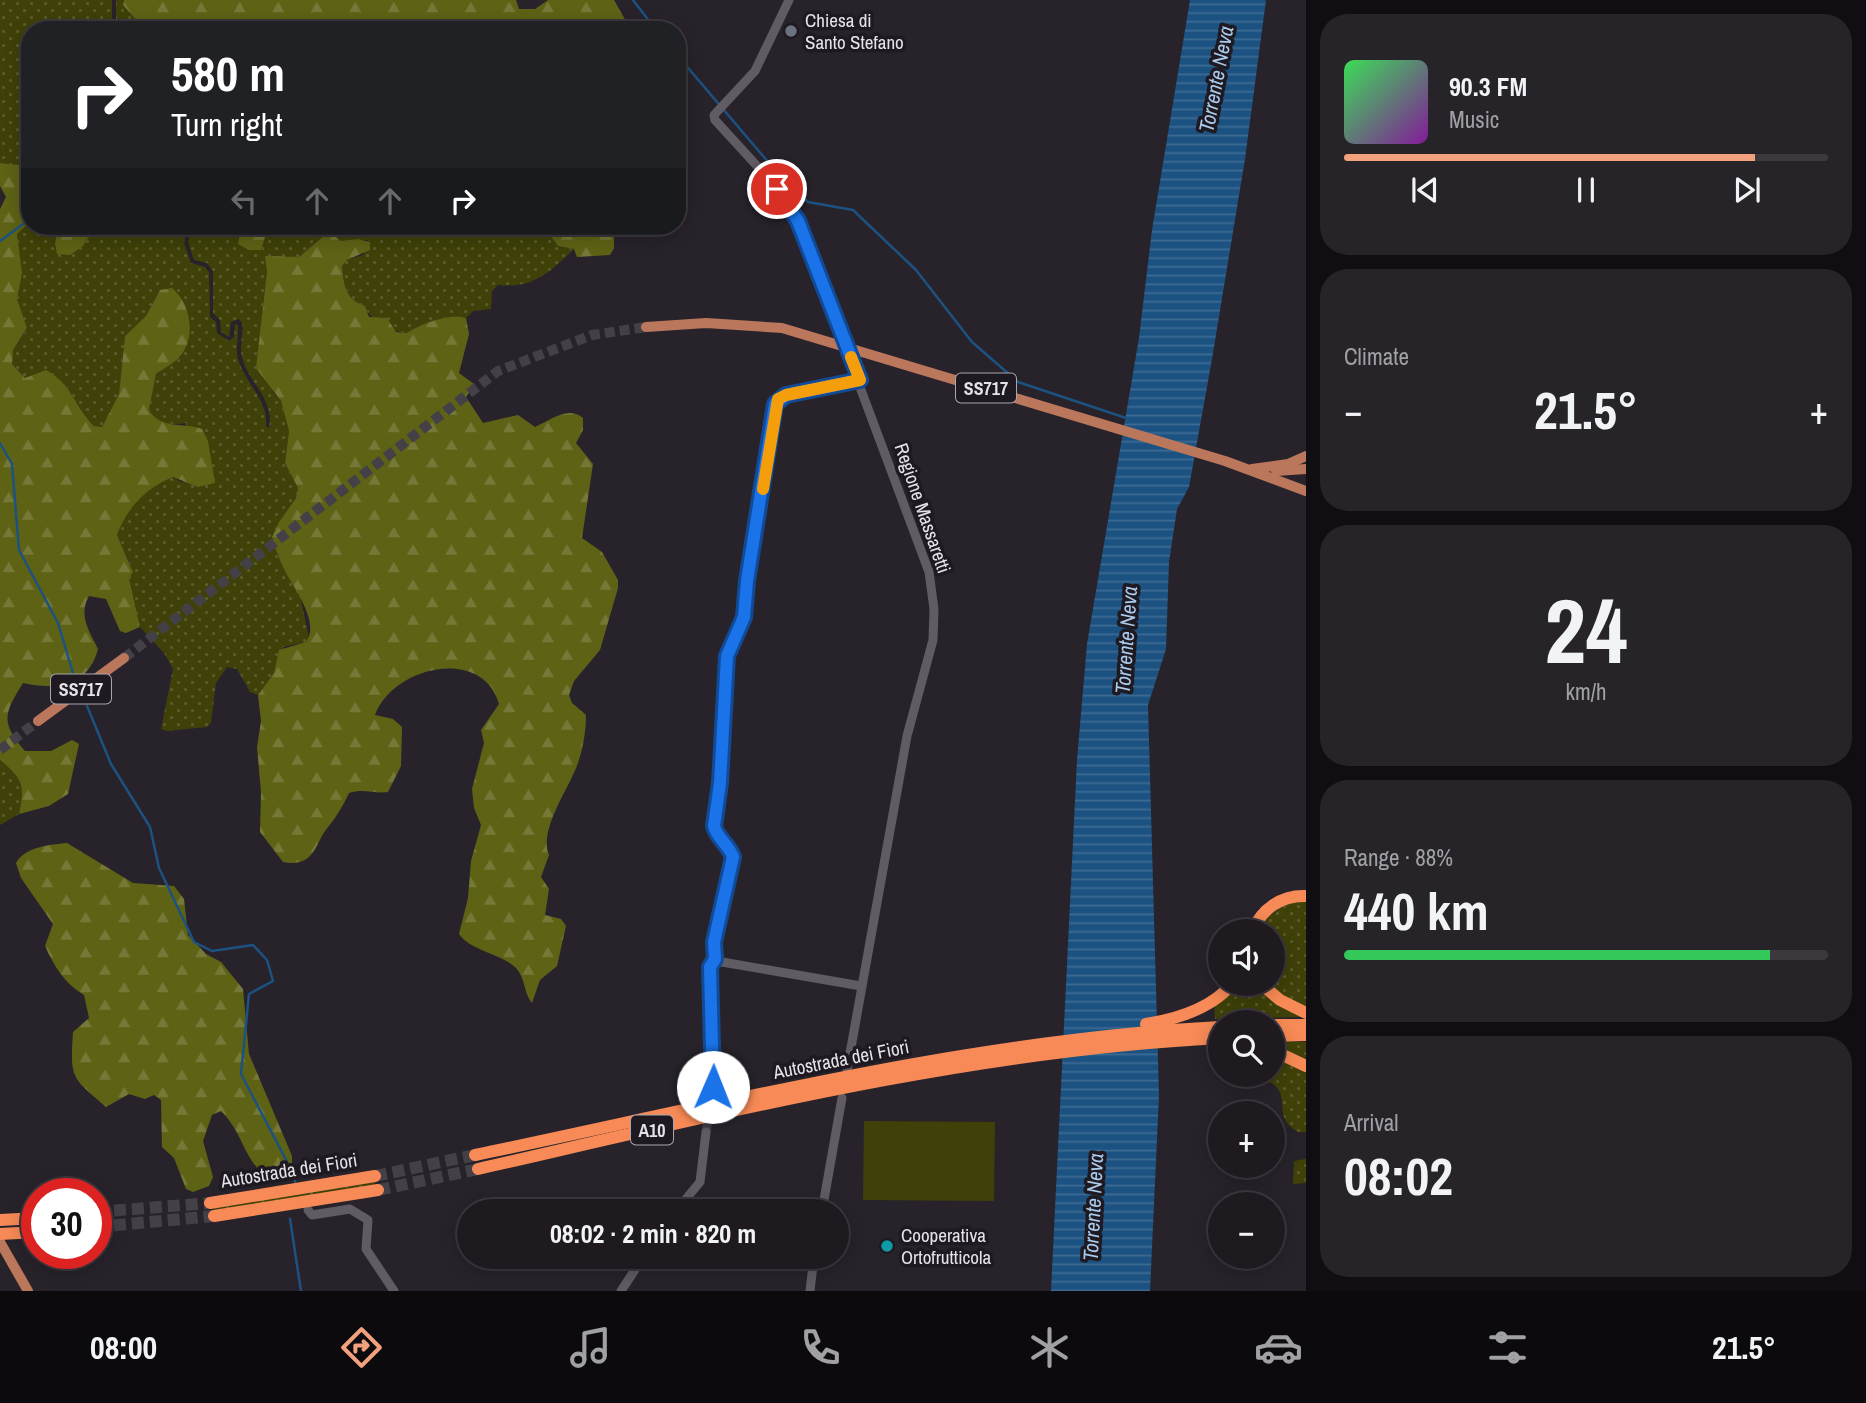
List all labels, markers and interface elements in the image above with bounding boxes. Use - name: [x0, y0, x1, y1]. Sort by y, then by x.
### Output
- place label: Chiesa di Santo Stefano: [805, 7, 904, 55]
- marker: Chiesa di Santo Stefano: [783, 23, 799, 39]
- water label: Torrente Neva: [1191, 23, 1241, 135]
- text: 580 m: [171, 40, 285, 106]
- icon: right: [56, 49, 147, 140]
- text: 90.3 FM: [1449, 69, 1527, 104]
- text: Turn right: [171, 103, 283, 146]
- text: Music: [1449, 104, 1499, 135]
- pin: [747, 159, 807, 219]
- icon: arrive: [758, 170, 796, 208]
- icon: previous: [1406, 171, 1444, 209]
- icon: pause: [1567, 171, 1605, 209]
- icon: next: [1728, 171, 1766, 209]
- icon: left: [225, 182, 263, 220]
- icon: ahead: [298, 182, 336, 220]
- icon: ahead: [371, 182, 409, 220]
- icon: right: [444, 182, 482, 220]
- text: Climate: [1344, 341, 1409, 372]
- road number: SS717: [956, 374, 1016, 402]
- text: 21.5°: [1534, 375, 1638, 445]
- text: −: [1344, 385, 1362, 436]
- text: +: [1810, 385, 1828, 436]
- street label: Regione Massaretti: [889, 439, 957, 577]
- text: 24: [1545, 569, 1628, 691]
- water label: Torrente Neva: [1108, 585, 1144, 695]
- road number: SS717: [51, 674, 111, 704]
- text: km/h: [1566, 676, 1606, 707]
- text: Range · 88%: [1344, 842, 1453, 873]
- text: 440 km: [1344, 876, 1489, 946]
- map controls: [1208, 919, 1285, 1269]
- button: sound: [1208, 919, 1285, 996]
- button: search: [1208, 1010, 1285, 1087]
- street label: Autostrada dei Fiori: [770, 1033, 911, 1085]
- position arrow: [676, 1050, 750, 1124]
- button: +: [1208, 1101, 1285, 1178]
- text: Arrival: [1344, 1107, 1399, 1138]
- road number: A10: [631, 1115, 673, 1144]
- text: 08:02: [1344, 1141, 1453, 1211]
- street label: Autostrada dei Fiori: [218, 1146, 359, 1194]
- water label: Torrente Neva: [1076, 1152, 1110, 1262]
- speed limit sign: 30: [21, 1178, 112, 1269]
- button: −: [1208, 1192, 1285, 1269]
- text: 08:02 · 2 min · 820 m: [550, 1216, 756, 1251]
- place label: Cooperativa Ortofrutticola: [901, 1222, 991, 1270]
- marker: Cooperativa Ortofrutticola: [879, 1238, 895, 1254]
- icon: directions: [337, 1323, 386, 1372]
- icon: music: [566, 1323, 615, 1372]
- icon: phone: [796, 1323, 845, 1372]
- icon: climate: [1025, 1323, 1074, 1372]
- icon: car: [1254, 1323, 1303, 1372]
- icon: filters: [1483, 1323, 1532, 1372]
- text: 08:00: [90, 1326, 157, 1369]
- text: 21.5°: [1712, 1326, 1776, 1369]

